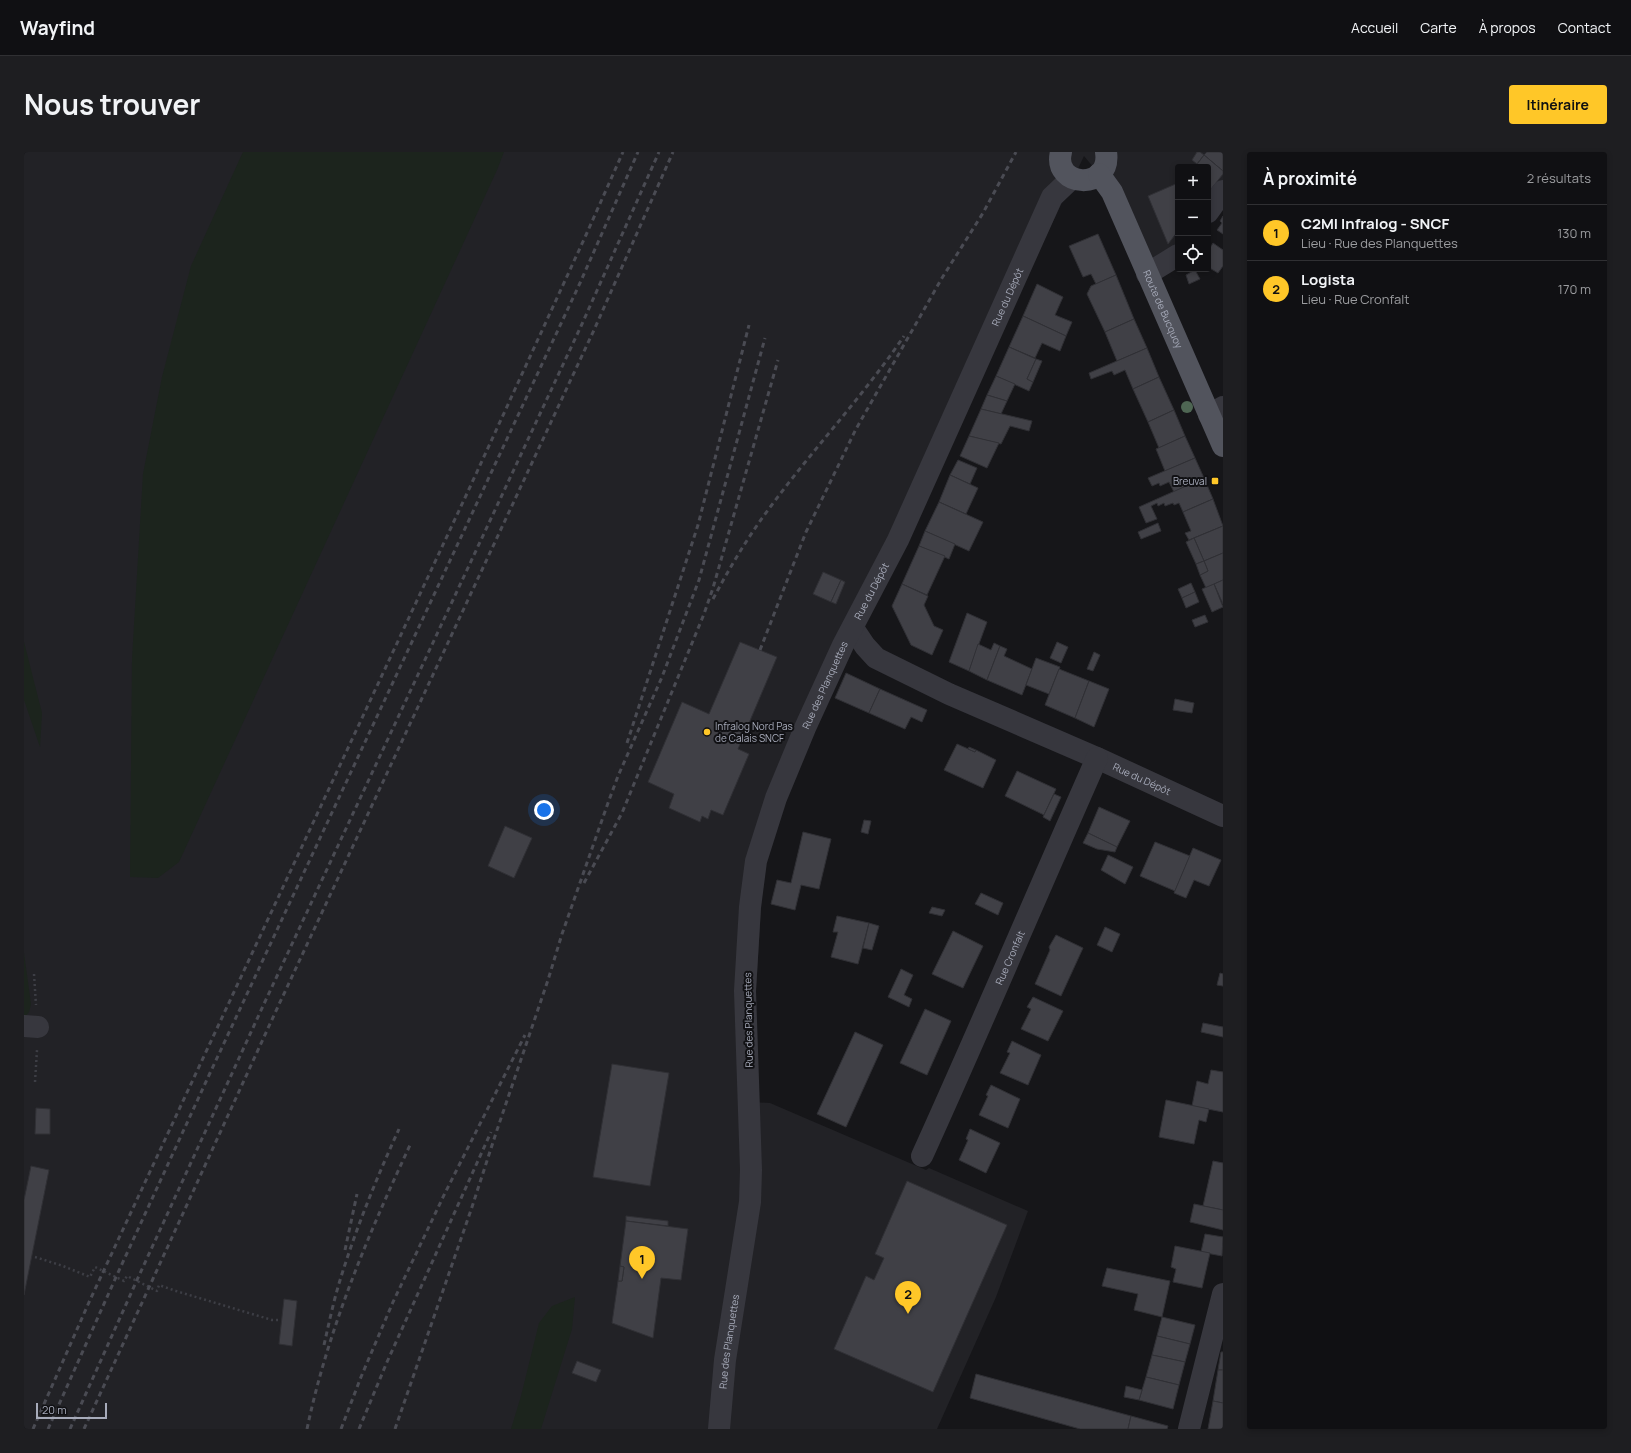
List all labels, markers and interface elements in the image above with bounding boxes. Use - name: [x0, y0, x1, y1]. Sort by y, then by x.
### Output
- text: Wayfind: [20, 15, 95, 41]
- text: Accueil: [1351, 18, 1398, 37]
- text: Carte: [1420, 18, 1457, 37]
- text: À propos: [1479, 18, 1536, 37]
- text: Contact: [1558, 18, 1611, 37]
- text: Nous trouver: [24, 85, 200, 123]
- button: Itinéraire: [1509, 85, 1607, 124]
- map controls: [1175, 164, 1211, 272]
- button: +: [1175, 164, 1211, 200]
- text: À proximité: [1263, 167, 1357, 190]
- text: 2 résultats: [1527, 169, 1591, 187]
- button: −: [1175, 200, 1211, 236]
- text: C2MI Infralog - SNCF: [1301, 213, 1449, 234]
- text: 1: [1273, 224, 1279, 242]
- text: 130 m: [1557, 224, 1591, 242]
- text: Lieu · Rue des Planquettes: [1301, 234, 1458, 252]
- button: locate: [1175, 236, 1211, 272]
- street label: Rue du Dépôt: [988, 266, 1026, 328]
- street label: Route de Bucquoy: [1140, 268, 1187, 351]
- text: Logista: [1301, 269, 1355, 290]
- text: 2: [1272, 280, 1280, 298]
- text: 170 m: [1558, 280, 1591, 298]
- text: Lieu · Rue Cronfalt: [1301, 290, 1409, 308]
- place label: Breuval: [1173, 474, 1207, 488]
- marker: Breuval: [1210, 476, 1220, 486]
- street label: Rue du Dépôt: [851, 560, 892, 622]
- street label: Rue des Planquettes: [798, 638, 851, 731]
- place label: Infralog Nord Pas de Calais SNCF: [715, 719, 793, 745]
- marker: Infralog Nord Pas de Calais SNCF: [702, 727, 712, 737]
- street label: Rue du Dépôt: [1111, 759, 1173, 798]
- your location: [534, 800, 554, 820]
- street label: Rue Cronfalt: [992, 928, 1028, 987]
- street label: Rue des Planquettes: [740, 972, 756, 1068]
- pin: 1: [629, 1246, 655, 1279]
- pin: 2: [895, 1281, 921, 1314]
- street label: Rue des Planquettes: [716, 1293, 742, 1389]
- scale bar: [36, 1401, 107, 1420]
- text: 20 m: [42, 1402, 67, 1417]

